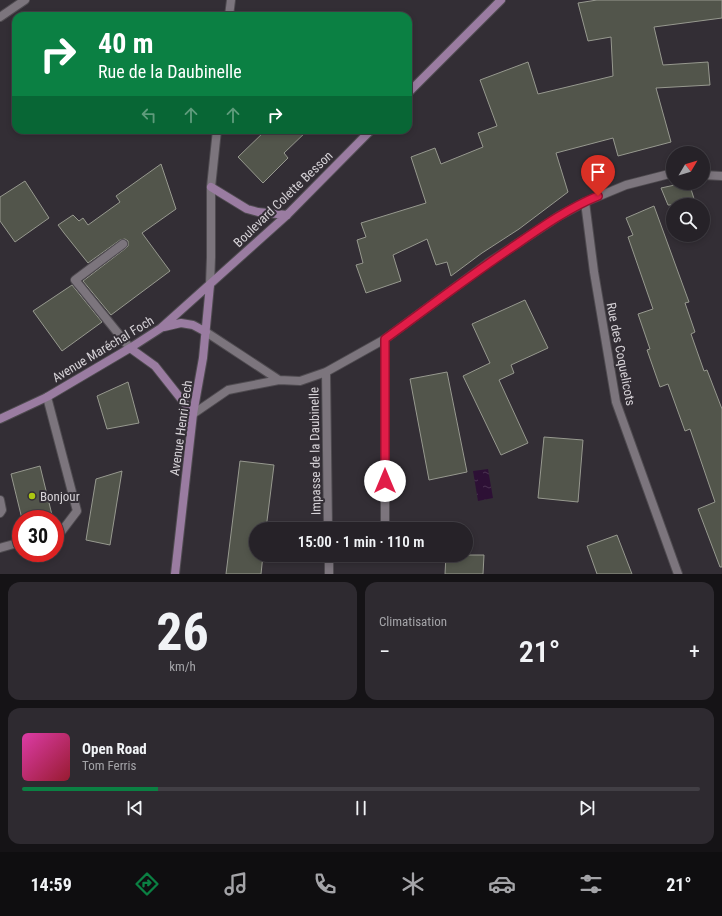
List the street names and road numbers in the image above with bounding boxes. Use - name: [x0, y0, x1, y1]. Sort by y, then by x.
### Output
- street label: Boulevard Colette Besson: [230, 148, 336, 250]
- street label: Rue des Coquelicots: [604, 301, 638, 407]
- street label: Avenue Maréchal Foch: [50, 313, 156, 385]
- street label: Avenue Henri Pech: [167, 379, 195, 477]
- street label: Impasse de la Daubinelle: [306, 387, 324, 515]

